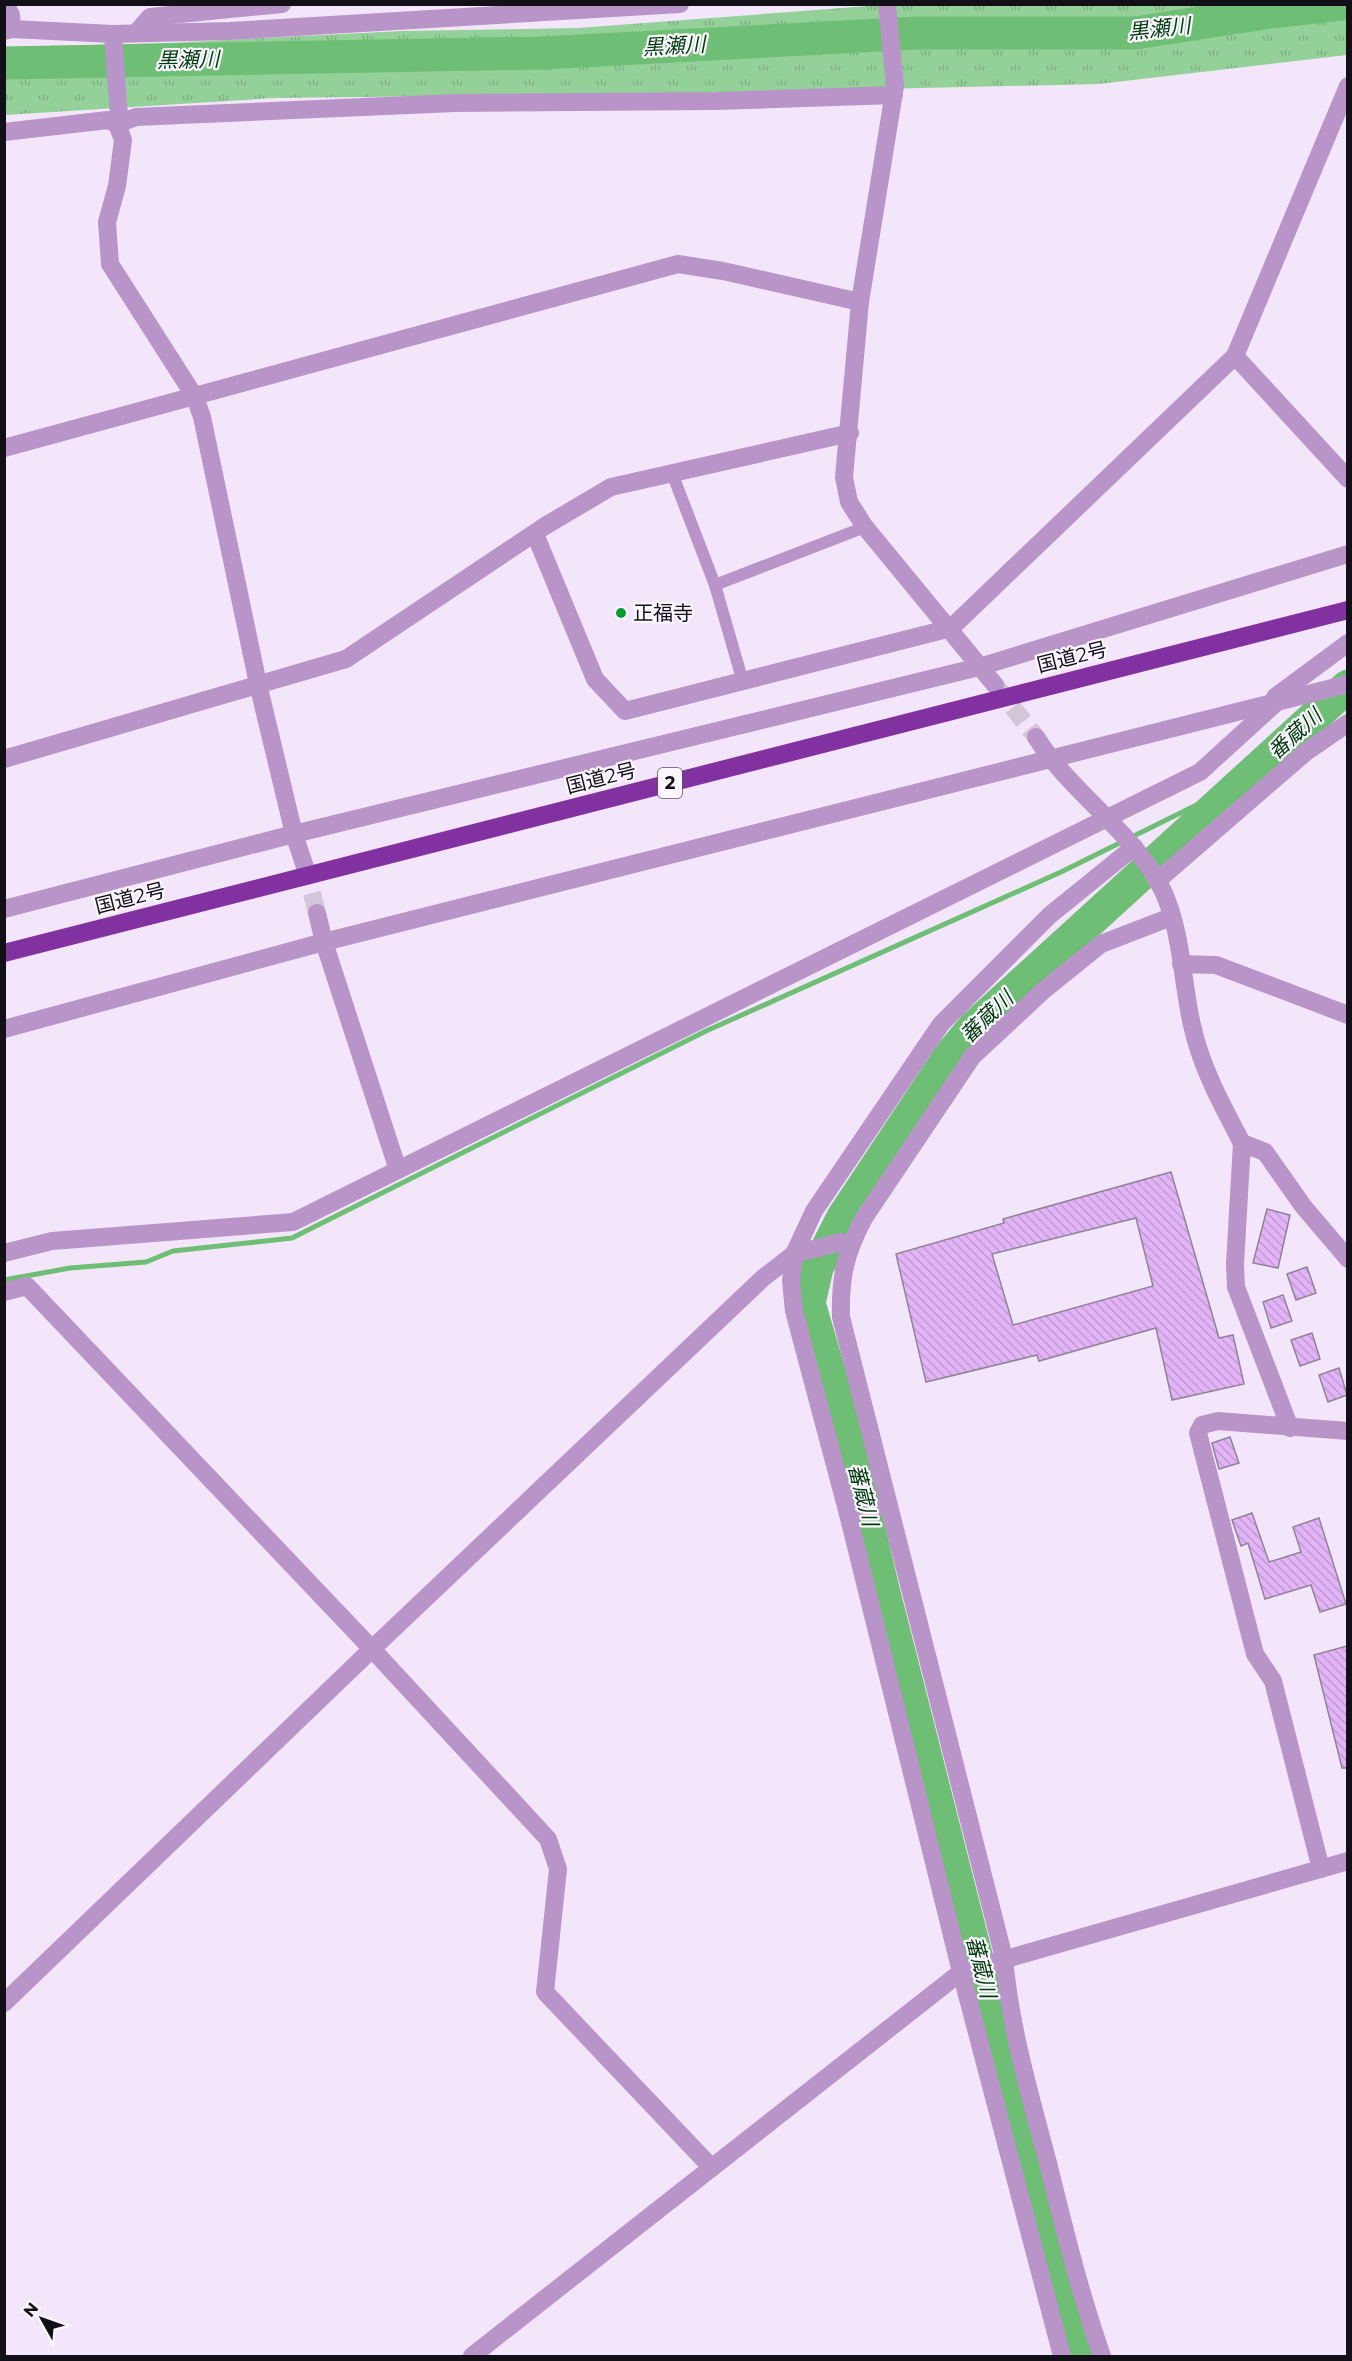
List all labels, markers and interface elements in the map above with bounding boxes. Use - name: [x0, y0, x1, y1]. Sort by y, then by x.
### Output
- water label: 黒瀬川: [1126, 13, 1194, 44]
- water label: 黒瀬川: [642, 31, 708, 60]
- water label: 黒瀬川: [156, 46, 222, 73]
- place label: 正福寺: [633, 601, 693, 625]
- marker: 正福寺: [614, 606, 628, 620]
- street label: 国道2号: [1034, 637, 1110, 677]
- water label: 番蔵川: [1263, 702, 1328, 764]
- street label: 国道2号: [563, 758, 639, 798]
- road number: 2: [658, 768, 682, 798]
- street label: 国道2号: [92, 878, 168, 918]
- water label: 蕃蔵川: [955, 984, 1019, 1048]
- water label: 蕃蔵川: [844, 1461, 884, 1530]
- water label: 蕃蔵川: [962, 1933, 1002, 2002]
- north arrow: [12, 2289, 72, 2349]
- text: N: [19, 2299, 42, 2321]

